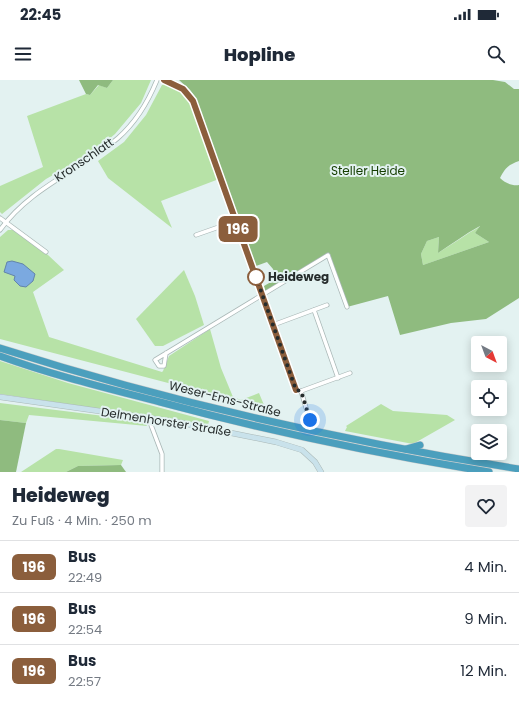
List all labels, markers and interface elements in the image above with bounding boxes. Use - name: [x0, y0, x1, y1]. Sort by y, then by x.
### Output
- text: 22:45: [20, 4, 61, 25]
- text: Hopline: [224, 42, 295, 67]
- icon: menu: [12, 43, 34, 65]
- icon: search: [485, 43, 507, 65]
- street label: Kronschlatt: [51, 134, 117, 186]
- park label: Steller Heide: [331, 162, 405, 179]
- line badge: 196: [215, 216, 261, 242]
- text: 196: [227, 219, 249, 239]
- marker: Heideweg: [247, 268, 265, 286]
- place label: Heideweg: [268, 268, 329, 285]
- north arrow: [471, 336, 507, 372]
- map controls: [471, 336, 507, 460]
- street label: Weser-Ems-Straße: [167, 376, 283, 421]
- button: locate: [471, 380, 507, 416]
- street label: Delmenhorster Straße: [100, 403, 232, 440]
- your location: [300, 410, 320, 430]
- button: layers: [471, 424, 507, 460]
- text: Heideweg: [12, 482, 110, 509]
- button: heart: [465, 485, 507, 527]
- text: Zu Fuß · 4 Min. · 250 m: [12, 511, 152, 530]
- text: Bus: [68, 546, 96, 567]
- text: 4 Min.: [464, 556, 507, 577]
- text: 196: [23, 557, 45, 577]
- text: 22:49: [68, 568, 102, 587]
- text: Bus: [68, 598, 96, 619]
- text: 9 Min.: [464, 608, 507, 629]
- text: 196: [23, 609, 45, 629]
- text: 22:54: [68, 620, 102, 639]
- text: Bus: [68, 650, 96, 671]
- text: 12 Min.: [460, 660, 507, 681]
- text: 196: [23, 661, 45, 681]
- text: 22:57: [68, 672, 101, 691]

